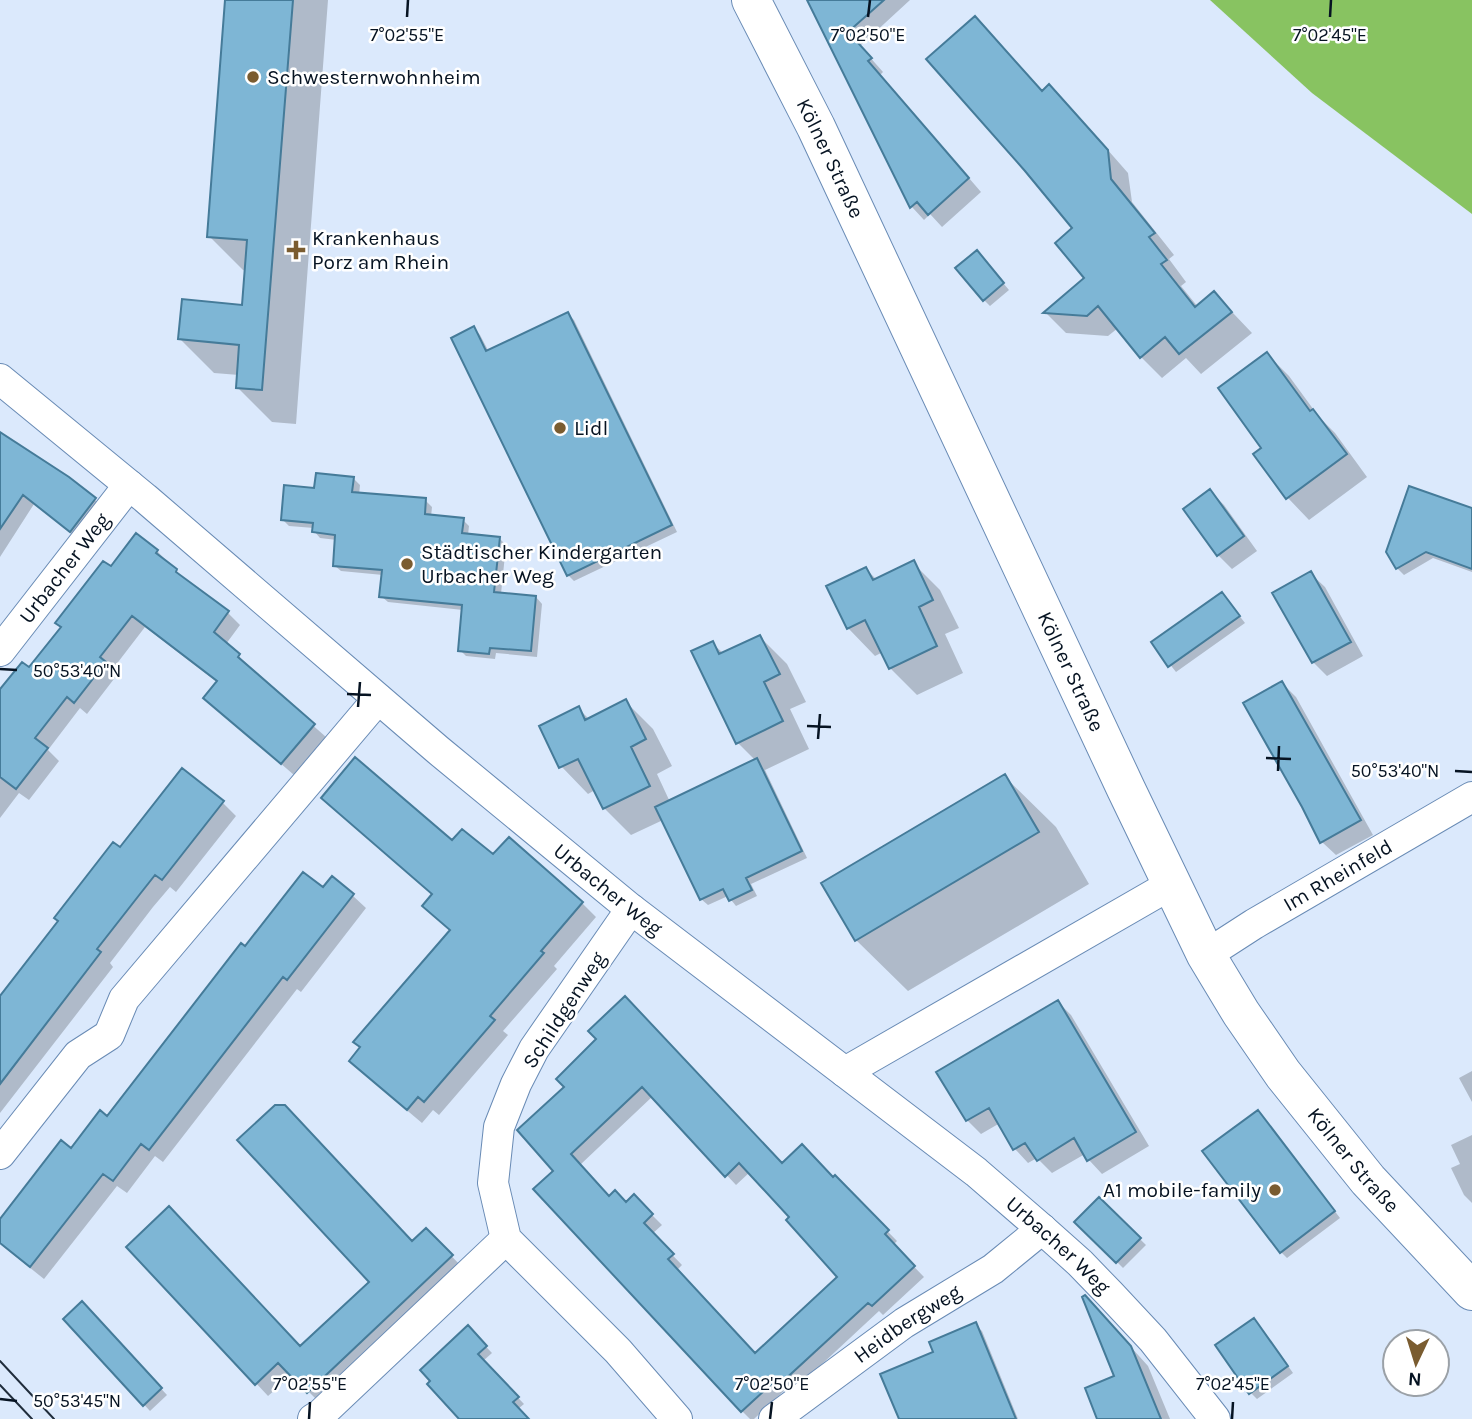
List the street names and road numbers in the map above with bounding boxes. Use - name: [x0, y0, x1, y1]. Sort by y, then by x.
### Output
- street label: Kölner Straße: [791, 94, 869, 222]
- street label: Urbacher Weg: [14, 508, 115, 628]
- street label: Kölner Straße: [1033, 608, 1109, 735]
- street label: Im Rheinfeld: [1279, 834, 1397, 916]
- street label: Urbacher Weg: [549, 838, 667, 941]
- street label: Schildgenweg: [517, 947, 611, 1073]
- street label: Kölner Straße: [1303, 1103, 1404, 1218]
- street label: Urbacher Weg: [1001, 1191, 1115, 1299]
- street label: Heidbergweg: [849, 1279, 965, 1368]

